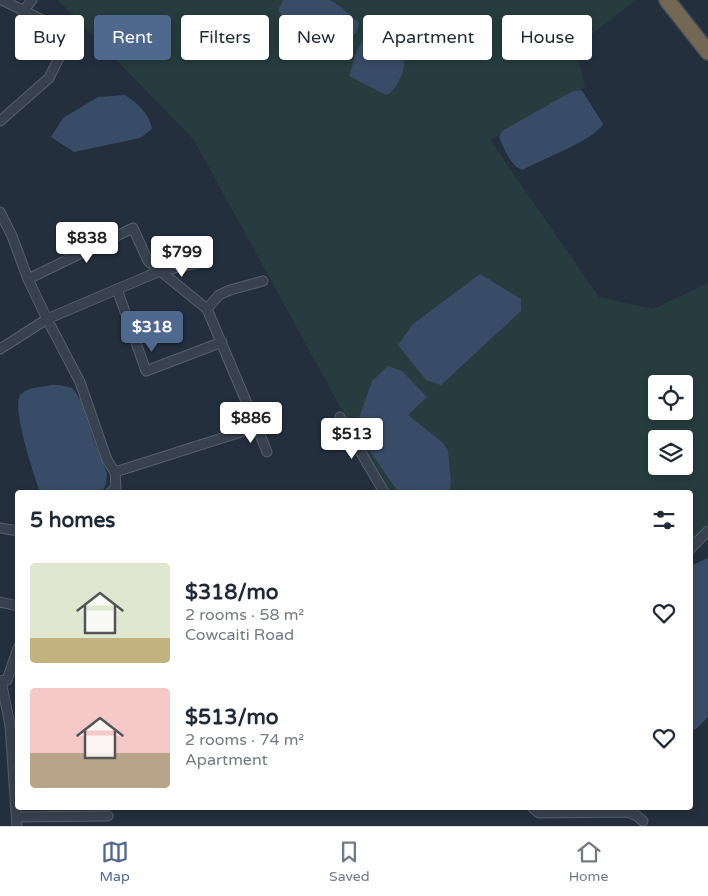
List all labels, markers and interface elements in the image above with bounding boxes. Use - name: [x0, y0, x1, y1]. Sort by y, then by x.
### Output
- chip: Buy: [15, 15, 84, 60]
- chip: Rent: [94, 15, 171, 60]
- chip: Filters: [181, 15, 269, 60]
- chip: New: [279, 15, 353, 60]
- chip: Apartment: [363, 15, 492, 60]
- chip: House: [502, 15, 592, 60]
- pin: $838: [57, 222, 117, 264]
- text: $838: [67, 228, 107, 248]
- pin: $799: [152, 236, 212, 278]
- text: $799: [162, 242, 202, 262]
- pin: $318: [122, 310, 182, 353]
- text: $318: [132, 317, 172, 337]
- map controls: [648, 375, 693, 475]
- button: locate: [648, 375, 693, 420]
- pin: $886: [221, 402, 281, 444]
- text: $886: [231, 408, 271, 428]
- pin: $513: [322, 418, 382, 460]
- text: $513: [332, 424, 372, 444]
- button: layers: [648, 430, 693, 475]
- icon: filters: [650, 506, 678, 534]
- text: 5 homes: [30, 508, 115, 533]
- text: $318/mo: [185, 580, 279, 605]
- icon: home: [70, 583, 130, 643]
- icon: heart: [650, 599, 678, 627]
- text: 2 rooms · 58 m²: [185, 605, 304, 625]
- text: Cowcaiti Road: [185, 625, 294, 645]
- text: $513/mo: [185, 705, 279, 730]
- icon: home: [70, 708, 130, 768]
- icon: heart: [650, 724, 678, 752]
- text: 2 rooms · 74 m²: [185, 730, 304, 750]
- text: Apartment: [185, 750, 268, 770]
- tab: Map: [100, 838, 130, 885]
- tab: Saved: [329, 838, 369, 885]
- tab: Home: [569, 838, 608, 885]

